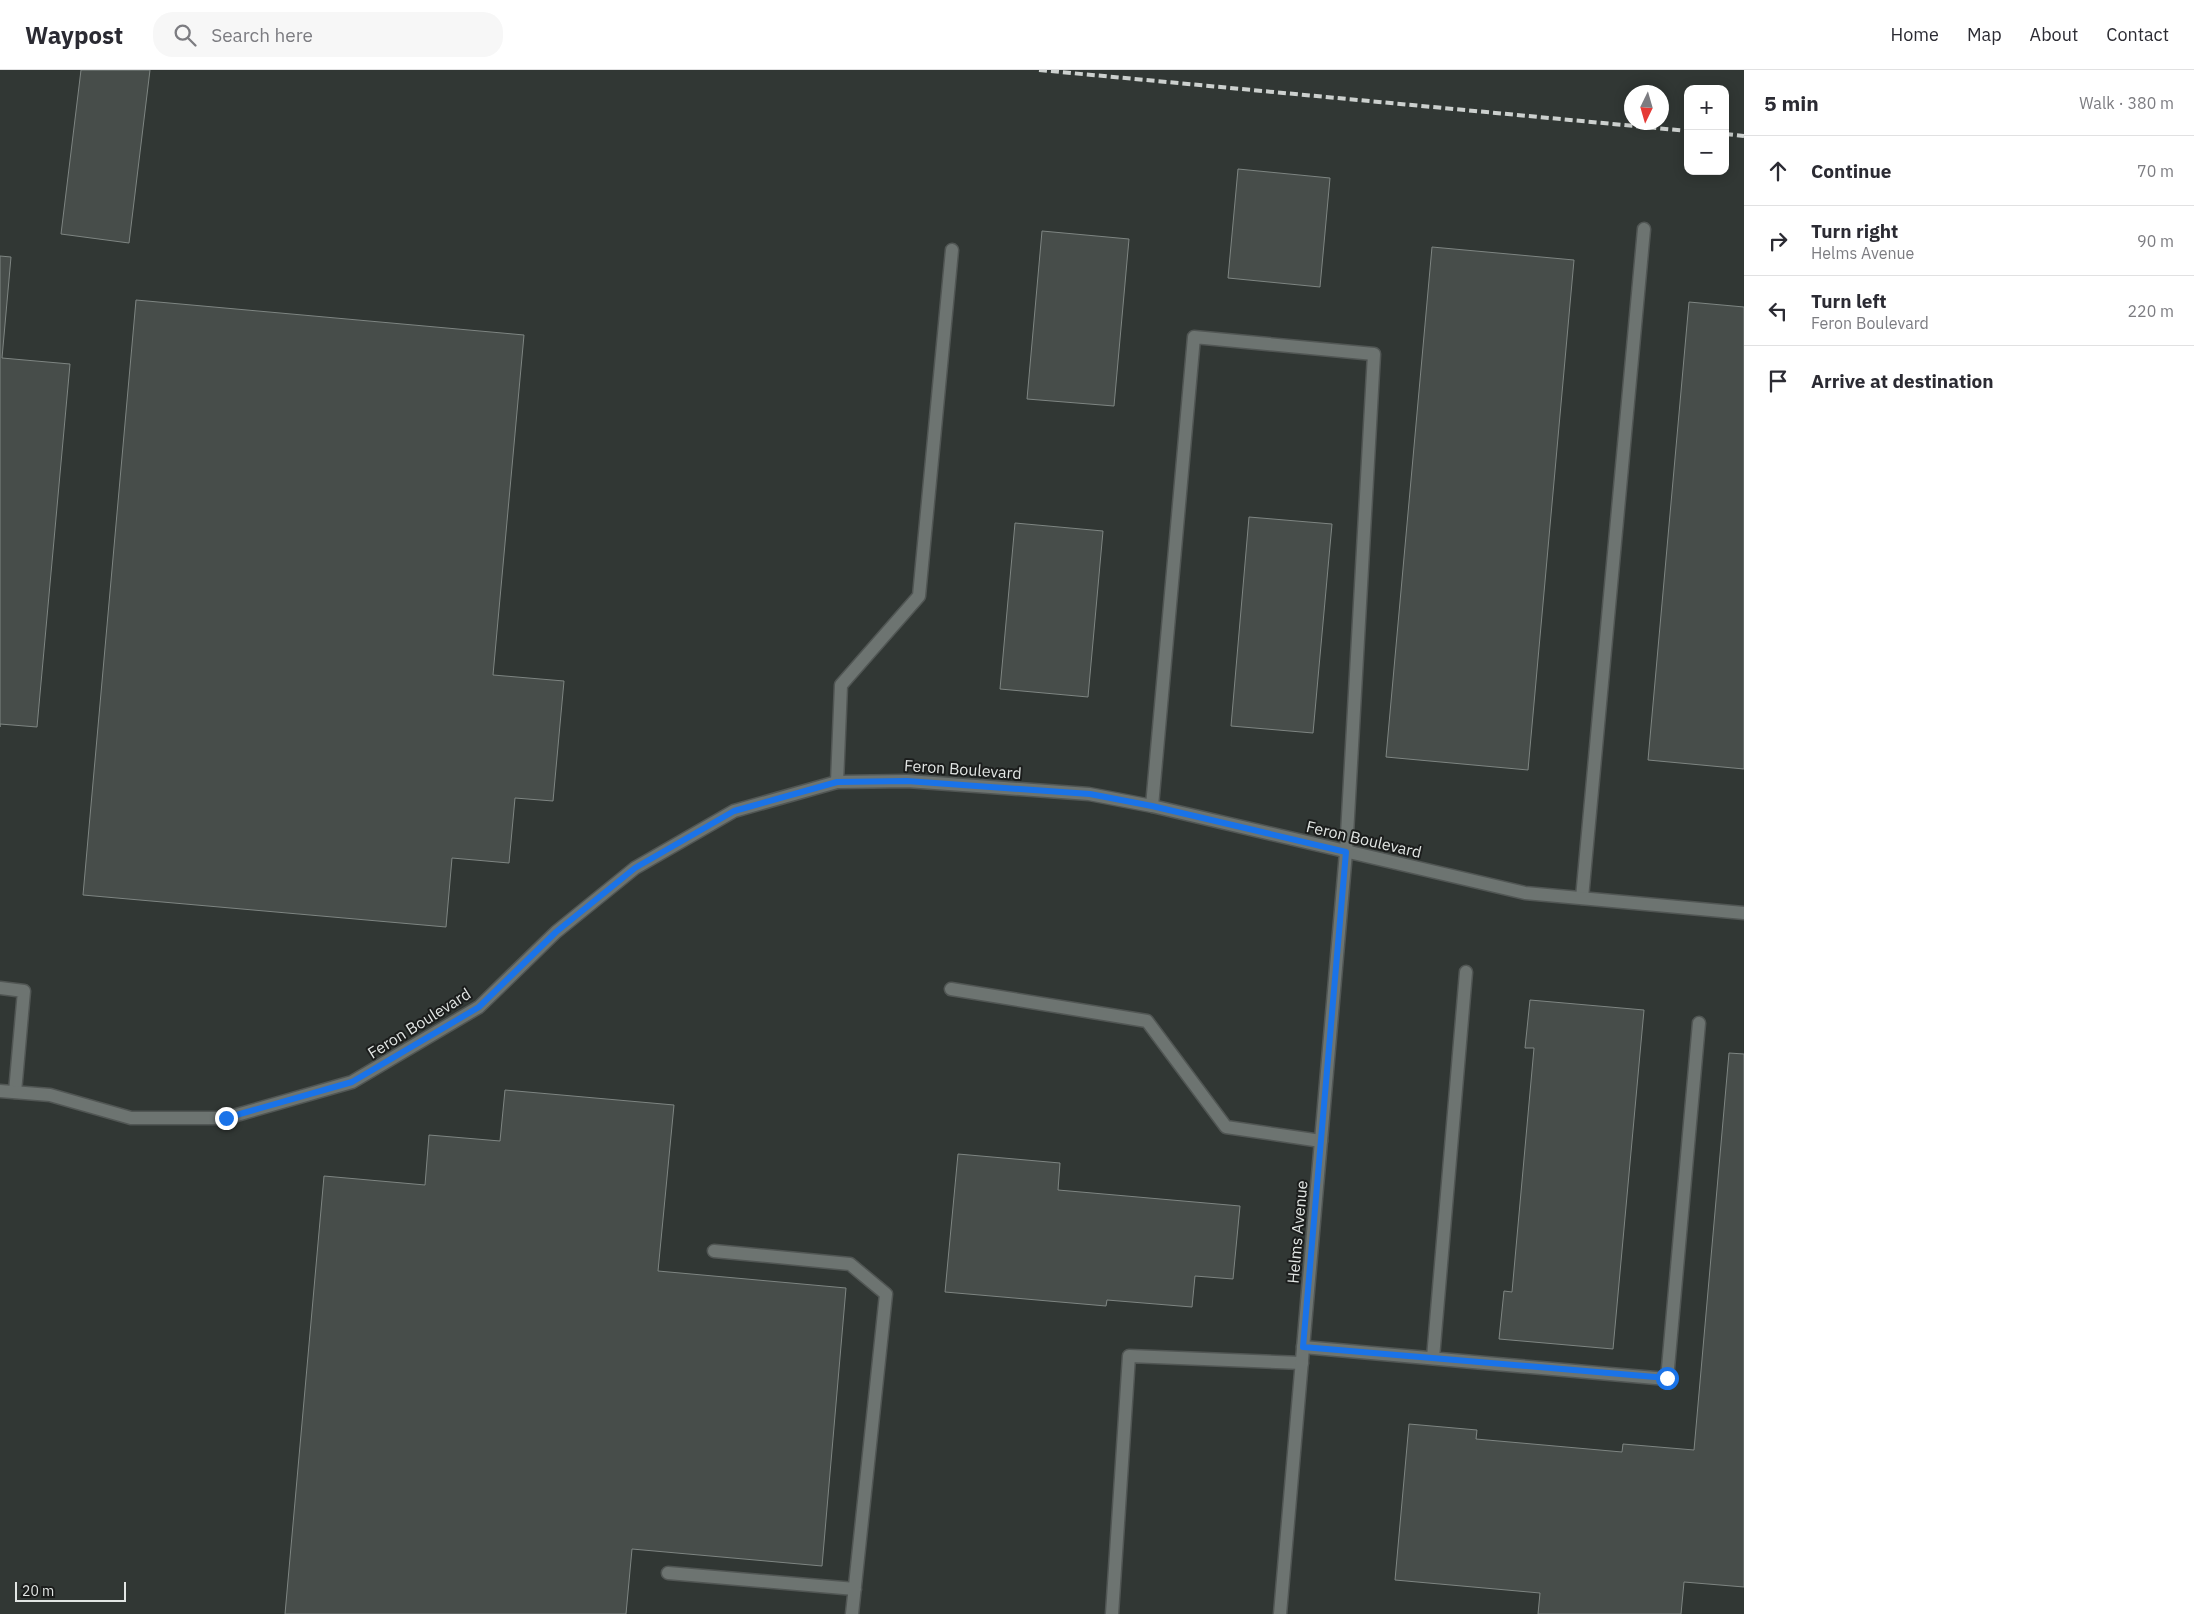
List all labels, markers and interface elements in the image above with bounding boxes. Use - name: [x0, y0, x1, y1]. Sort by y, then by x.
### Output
- search box: [153, 12, 503, 57]
- text: Waypost: [25, 19, 123, 51]
- icon: search: [171, 21, 199, 49]
- text: Search here: [211, 23, 313, 47]
- text: Home: [1891, 23, 1939, 46]
- text: Map: [1967, 23, 2002, 46]
- text: About: [2030, 23, 2078, 46]
- text: Contact: [2106, 23, 2169, 46]
- north arrow: [1624, 85, 1669, 130]
- map controls: [1684, 85, 1729, 175]
- button: +: [1684, 85, 1729, 130]
- text: 5 min: [1764, 89, 1819, 117]
- text: Walk · 380 m: [2079, 93, 2174, 113]
- button: −: [1684, 130, 1729, 175]
- icon: ahead: [1764, 157, 1792, 185]
- text: Continue: [1811, 159, 1891, 183]
- text: 70 m: [2137, 161, 2174, 181]
- text: Turn right: [1811, 219, 1898, 243]
- icon: right: [1764, 227, 1792, 255]
- text: 90 m: [2137, 231, 2174, 251]
- text: Helms Avenue: [1811, 243, 1914, 263]
- text: Turn left: [1811, 289, 1887, 313]
- icon: left: [1764, 297, 1792, 325]
- text: 220 m: [2127, 301, 2174, 321]
- text: Feron Boulevard: [1811, 313, 1929, 333]
- icon: arrive: [1764, 367, 1792, 395]
- text: Arrive at destination: [1811, 369, 1994, 393]
- street label: Feron Boulevard: [904, 755, 1022, 783]
- street label: Feron Boulevard: [1304, 816, 1424, 862]
- street label: Feron Boulevard: [364, 983, 474, 1063]
- route end: [215, 1107, 238, 1130]
- street label: Helms Avenue: [1283, 1179, 1311, 1284]
- route start: [1656, 1367, 1679, 1390]
- scale bar: [15, 1579, 126, 1602]
- text: 20 m: [22, 1582, 54, 1600]

